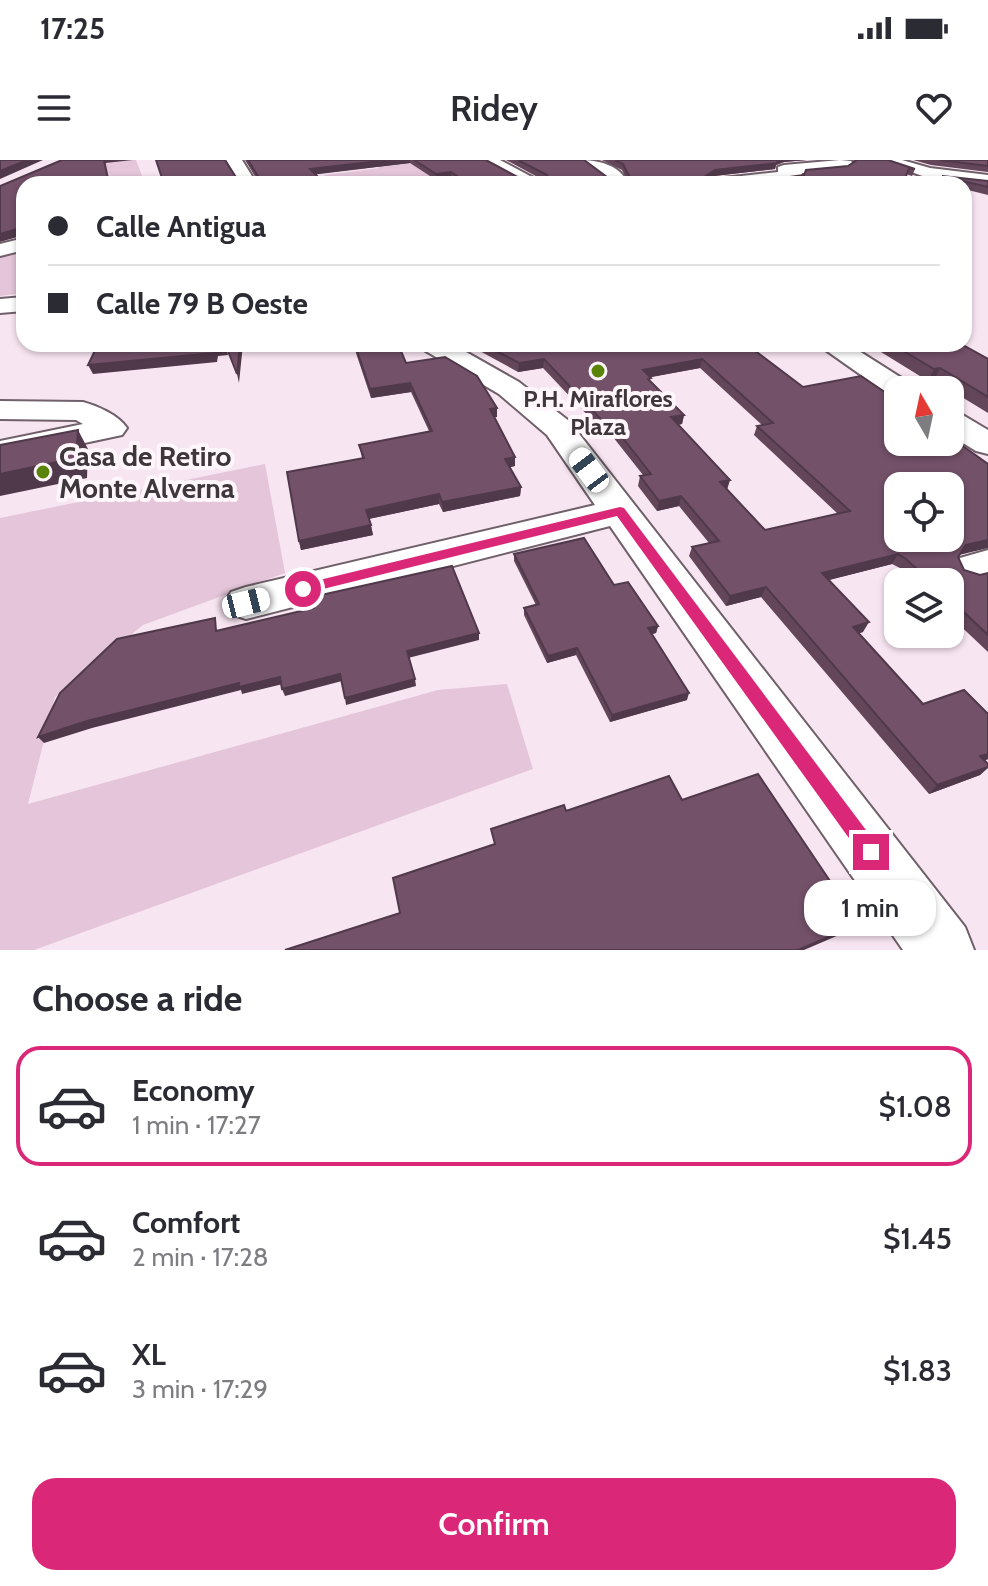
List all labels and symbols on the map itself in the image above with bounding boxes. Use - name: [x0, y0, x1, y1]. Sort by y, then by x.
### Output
- marker: P.H. Miraflores Plaza: [589, 362, 607, 380]
- north arrow: [884, 376, 964, 456]
- place label: P.H. Miraflores Plaza: [523, 384, 673, 441]
- place label: Casa de Retiro Monte Alverna: [59, 439, 235, 505]
- car: [565, 444, 613, 496]
- marker: Casa de Retiro Monte Alverna: [34, 463, 52, 481]
- route start: [285, 571, 321, 607]
- car: [220, 586, 272, 620]
- route end: [853, 834, 889, 870]
- callout: 1 min: [805, 880, 937, 936]

